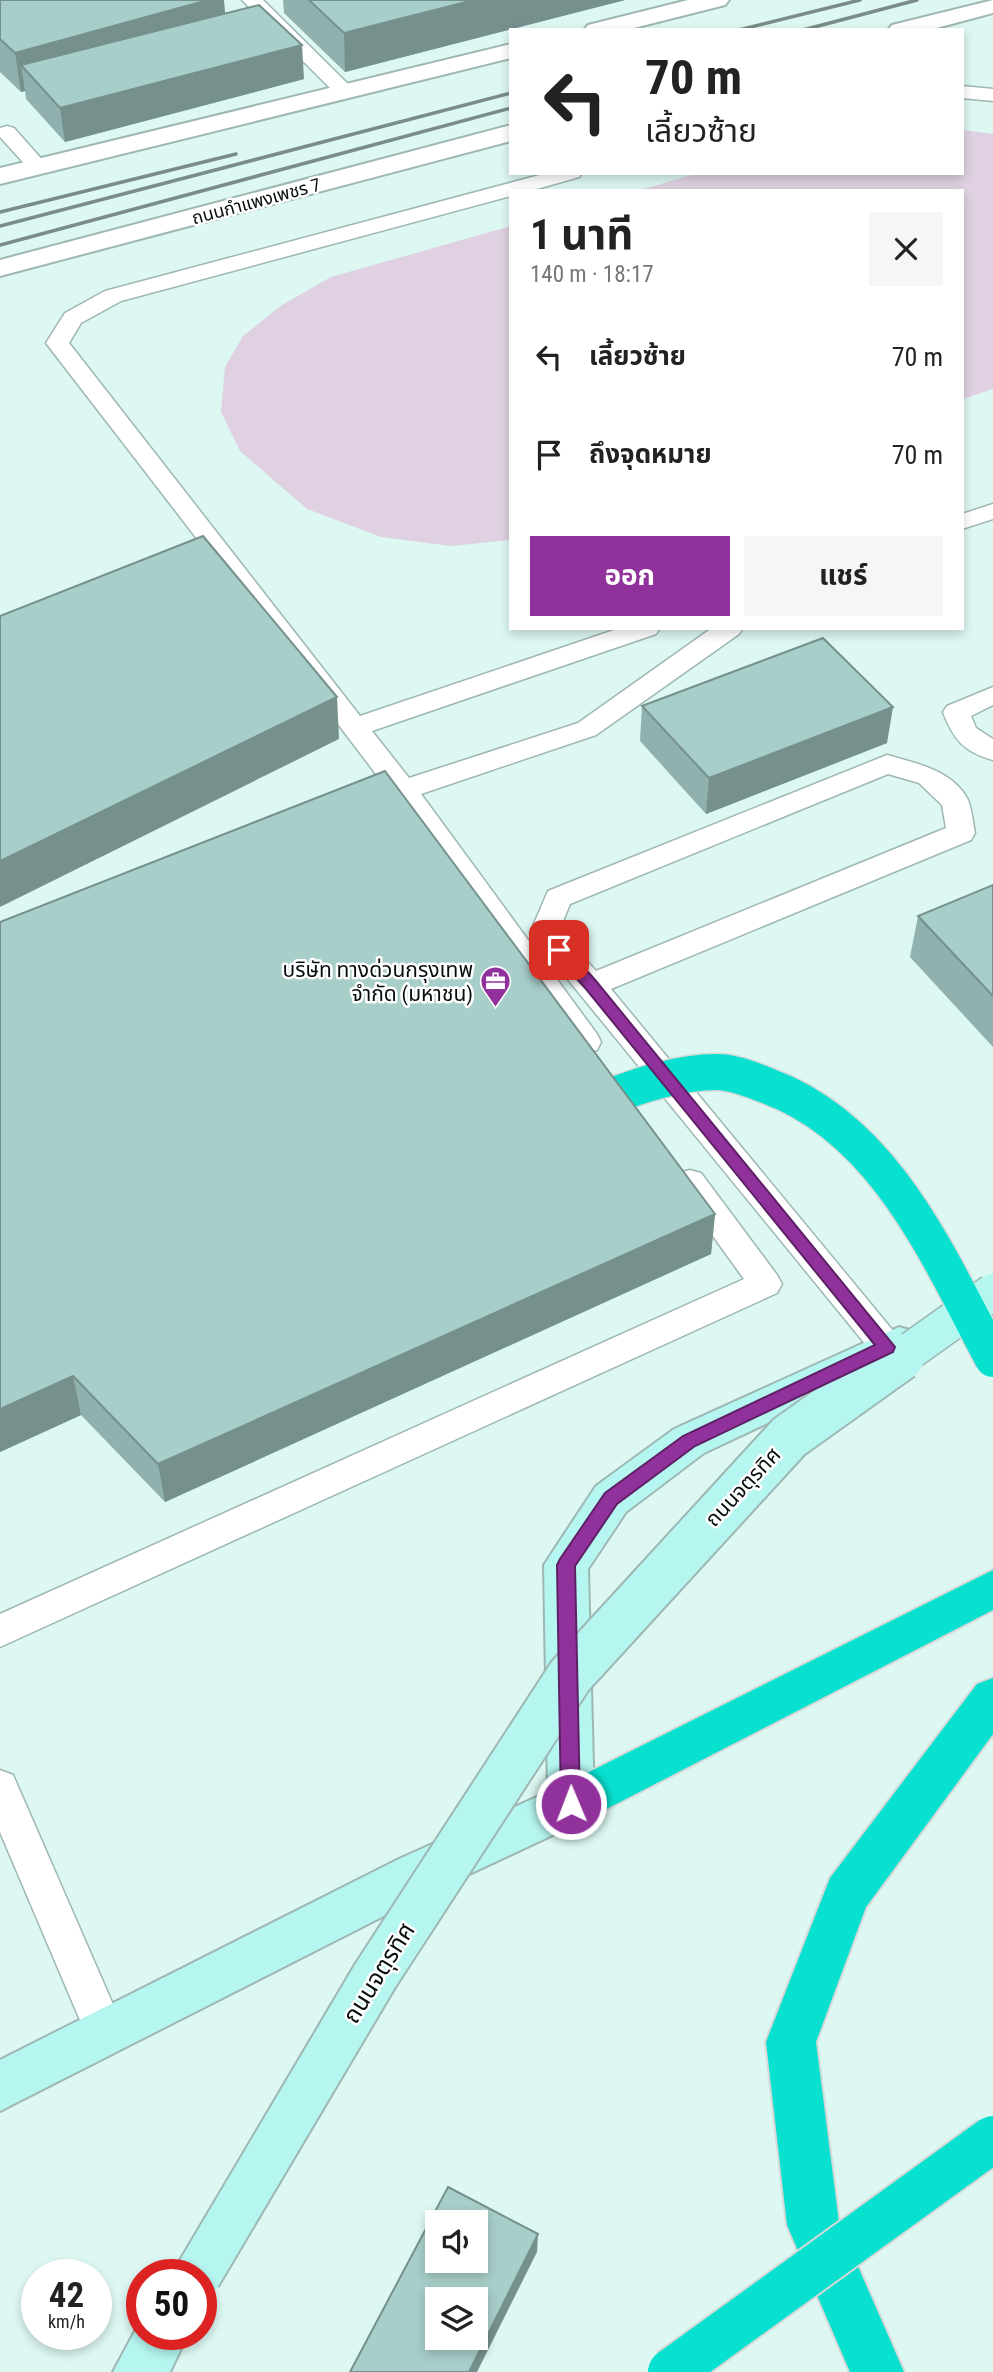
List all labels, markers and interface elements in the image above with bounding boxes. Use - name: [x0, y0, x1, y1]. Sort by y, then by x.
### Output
- text: 70 m: [645, 49, 742, 106]
- icon: left: [530, 56, 621, 147]
- text: เลี้ยวซ้าย: [645, 112, 757, 150]
- street label: ถนนกำแพงเพชร 7: [189, 174, 323, 228]
- text: 1 นาที: [530, 210, 633, 259]
- button: close: [869, 212, 943, 286]
- text: 140 m · 18:17: [530, 261, 654, 288]
- icon: left: [530, 338, 568, 376]
- text: เลี้ยวซ้าย: [589, 341, 686, 371]
- text: 70 m: [892, 342, 943, 372]
- icon: arrive: [530, 436, 568, 474]
- text: ถึงจุดหมาย: [589, 439, 712, 469]
- text: 70 m: [892, 440, 943, 470]
- button: ออก: [530, 536, 730, 616]
- button: แชร์: [744, 536, 943, 616]
- pin: [529, 920, 589, 980]
- icon: arrive: [540, 931, 578, 969]
- place label: บริษัท ทางด่วนกรุงเทพ จำกัด (มหาชน): [283, 958, 473, 1006]
- office icon: บริษัท ทางด่วนกรุงเทพ จำกัด (มหาชน): [479, 965, 513, 1009]
- street label: ถนนจตุรทิศ: [700, 1443, 786, 1532]
- position arrow: [534, 1767, 608, 1841]
- street label: ถนนจตุรทิศ: [337, 1918, 422, 2029]
- map controls: [425, 2210, 488, 2350]
- button: sound: [425, 2210, 488, 2273]
- speed limit sign: 50: [126, 2259, 217, 2350]
- text: 42: [49, 2275, 84, 2316]
- button: layers: [425, 2287, 488, 2350]
- text: km/h: [48, 2311, 85, 2332]

